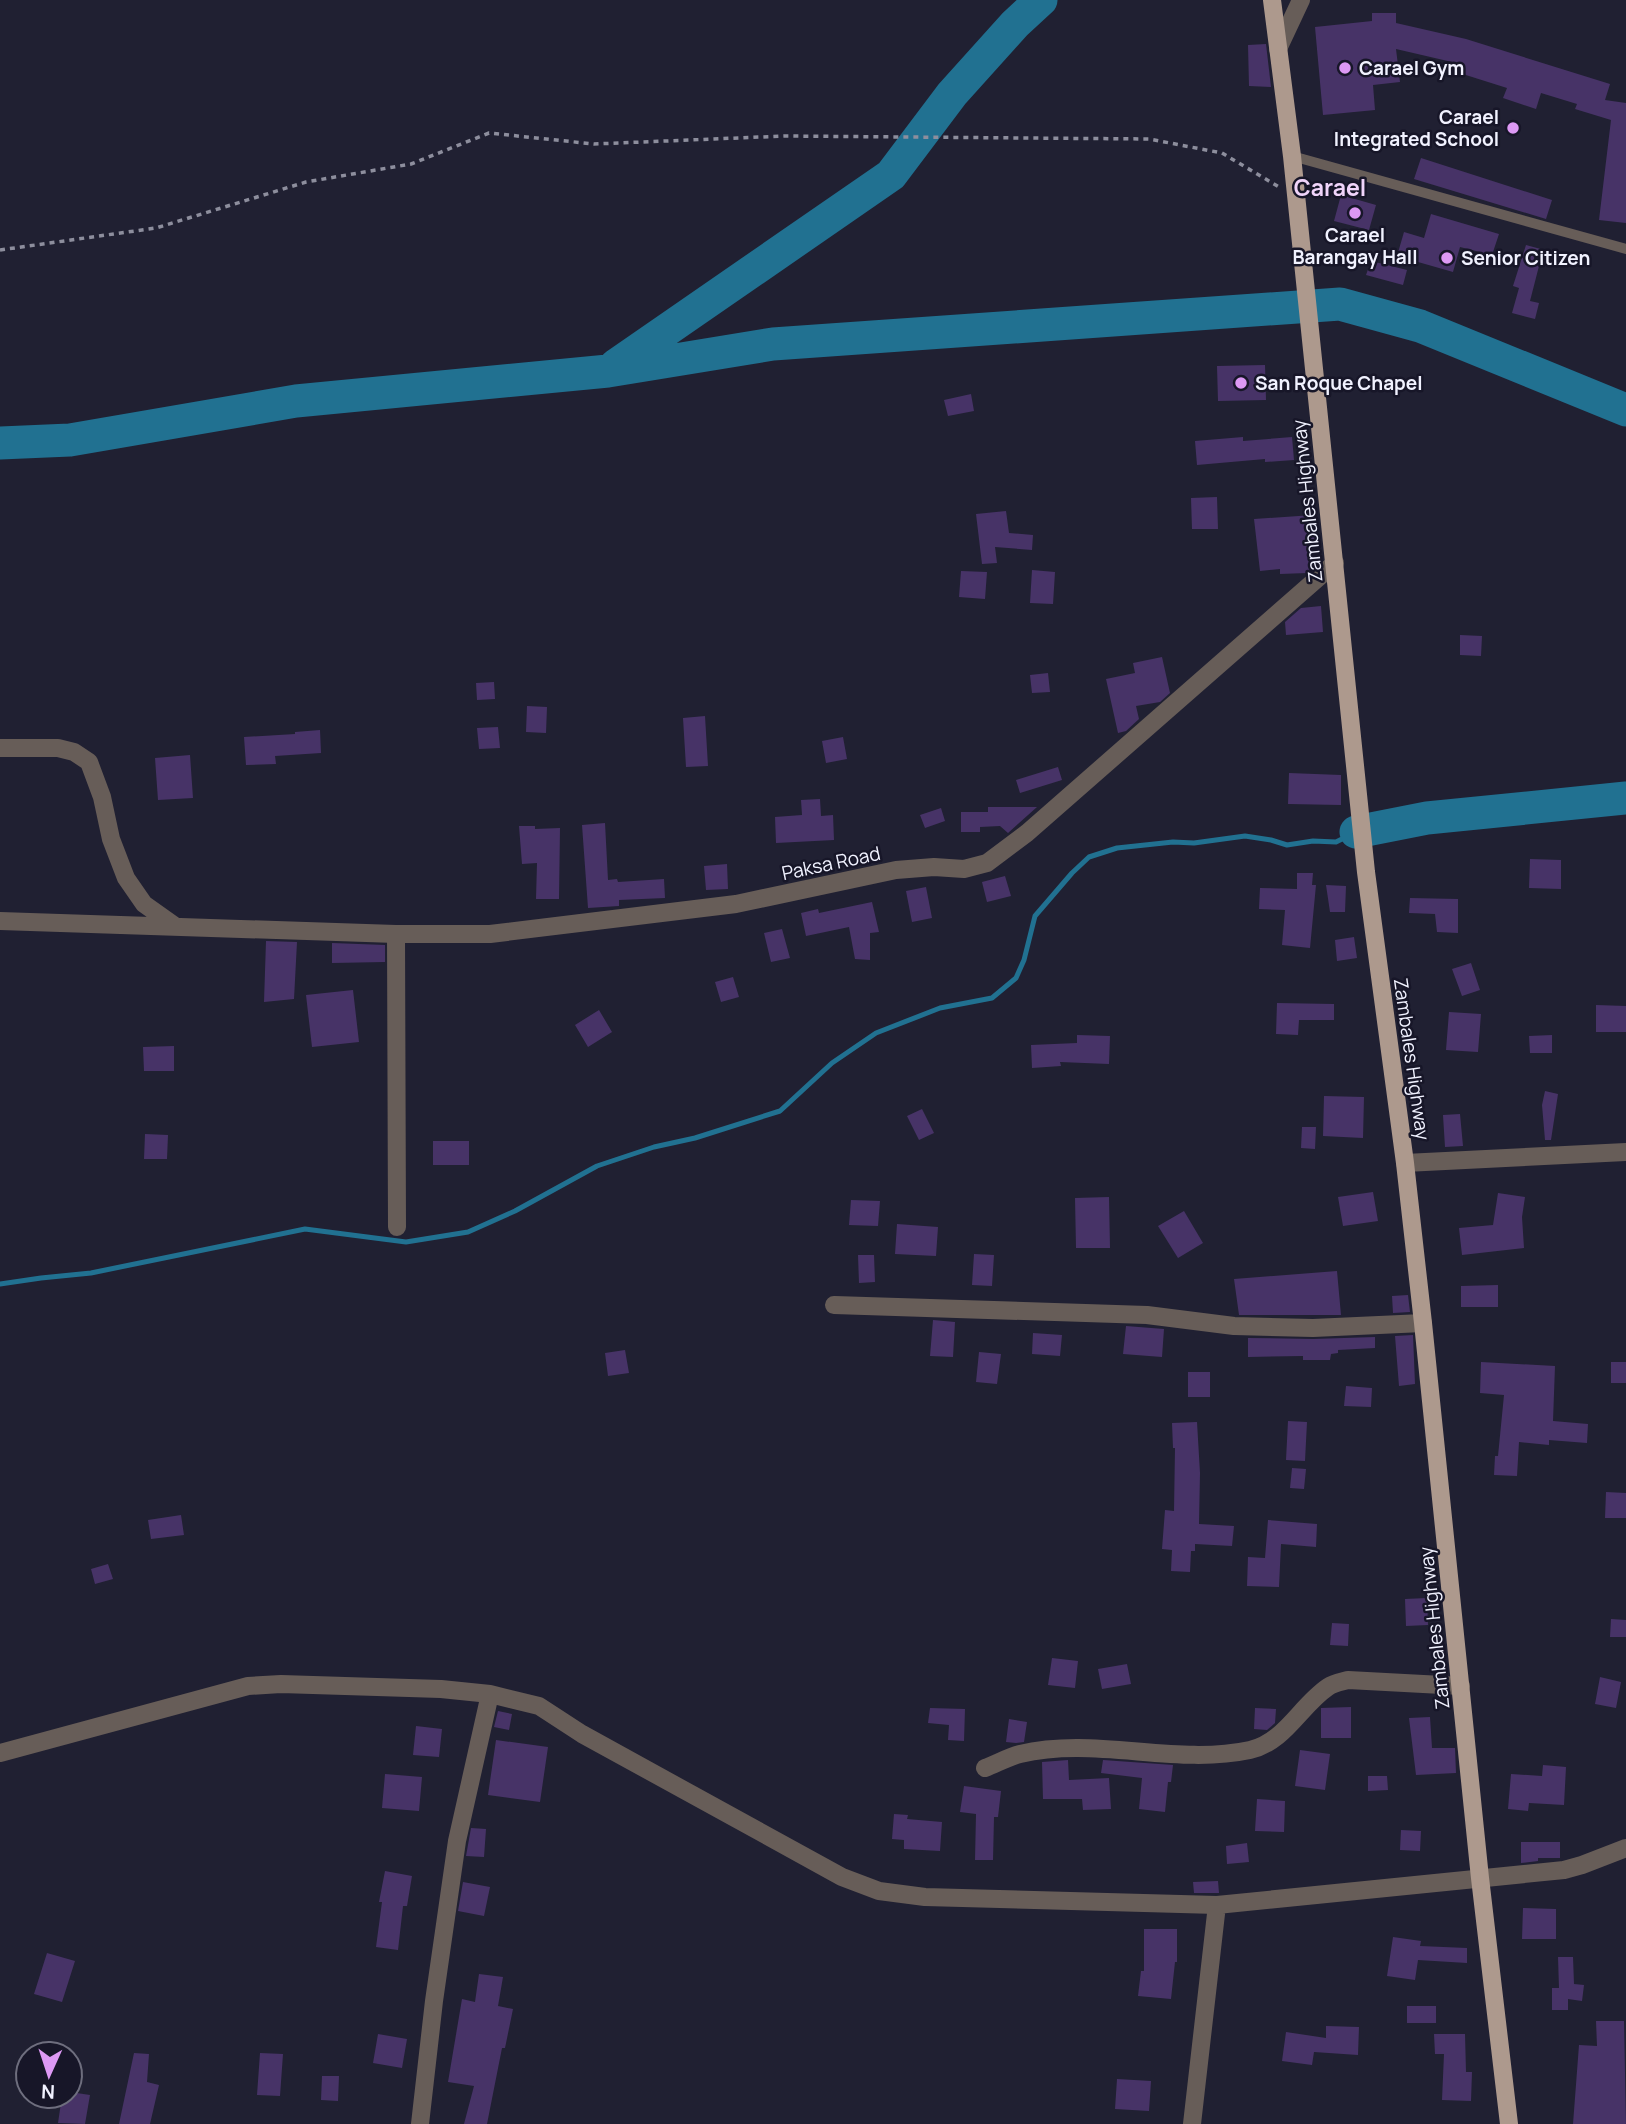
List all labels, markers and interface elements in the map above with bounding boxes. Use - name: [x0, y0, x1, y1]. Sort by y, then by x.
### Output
- place label: Carael Gym: [1359, 55, 1464, 81]
- marker: Carael Gym: [1337, 60, 1353, 76]
- place label: Carael Integrated School: [1334, 104, 1499, 152]
- marker: Carael Integrated School: [1505, 120, 1521, 136]
- district label: Carael: [1294, 171, 1366, 203]
- marker: Carael Barangay Hall: [1347, 205, 1363, 221]
- place label: Carael Barangay Hall: [1293, 222, 1417, 270]
- place label: Senior Citizen: [1461, 245, 1590, 271]
- marker: Senior Citizen: [1439, 250, 1455, 266]
- place label: San Roque Chapel: [1255, 370, 1423, 396]
- marker: San Roque Chapel: [1233, 375, 1249, 391]
- street label: Zambales Highway: [1286, 418, 1328, 584]
- street label: Paksa Road: [779, 840, 883, 886]
- street label: Zambales Highway: [1388, 976, 1436, 1142]
- street label: Zambales Highway: [1413, 1545, 1455, 1711]
- north arrow: [14, 2040, 84, 2110]
- text: N: [41, 2079, 56, 2105]

